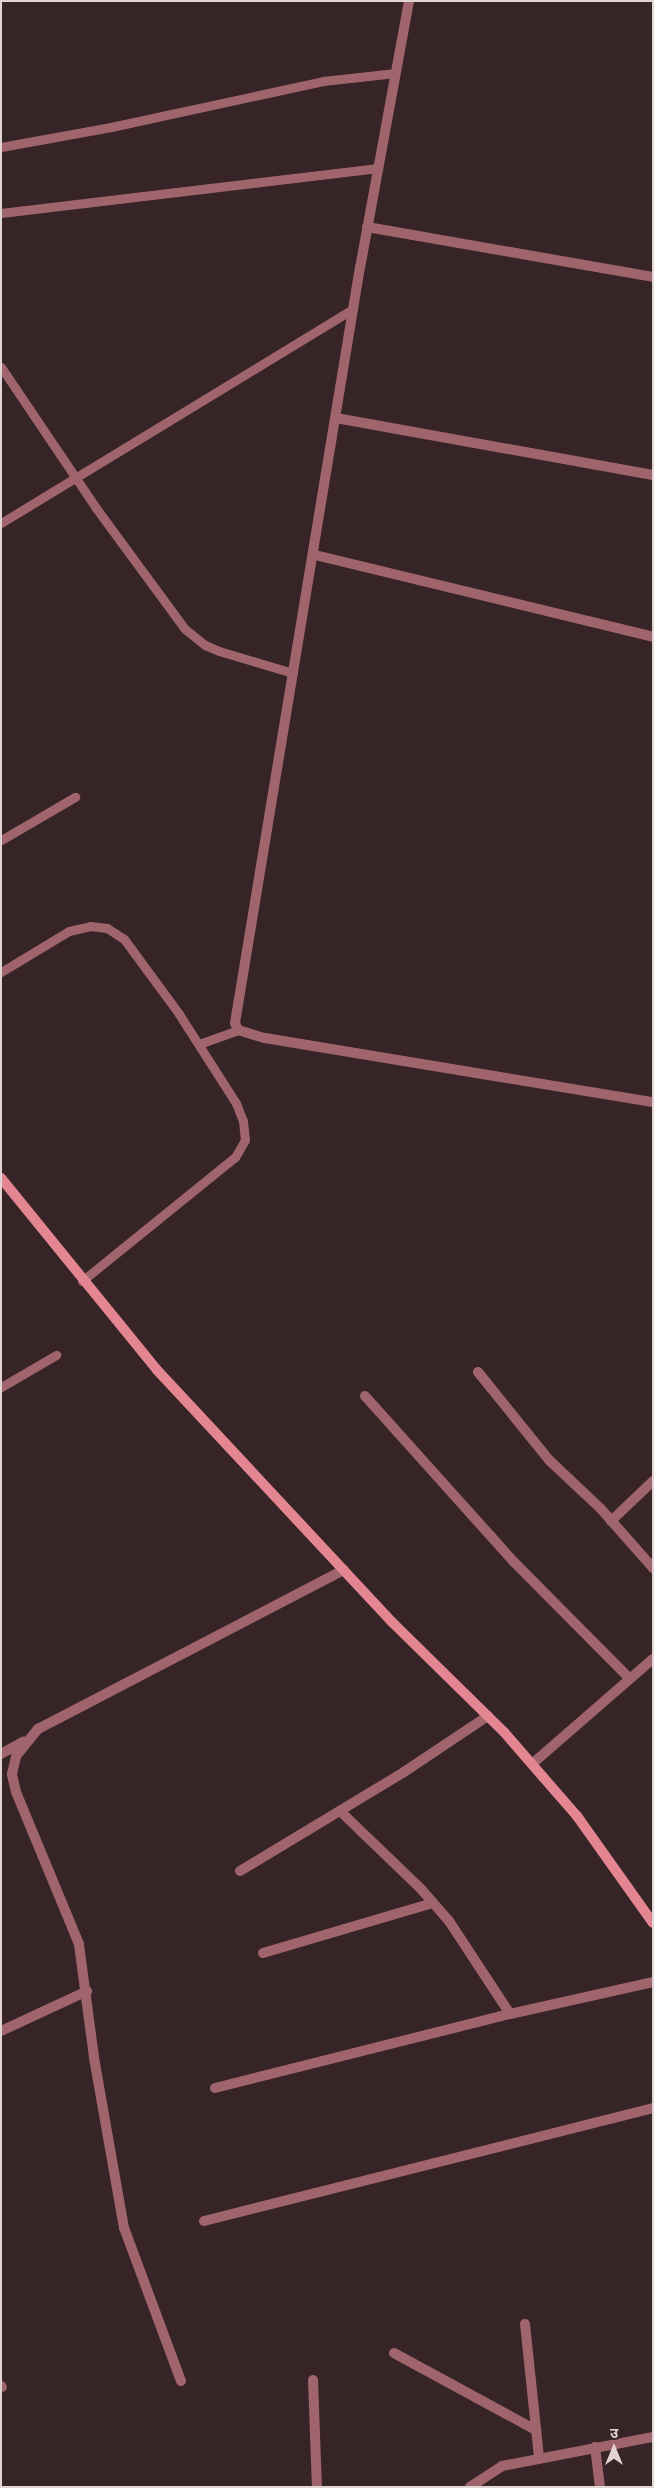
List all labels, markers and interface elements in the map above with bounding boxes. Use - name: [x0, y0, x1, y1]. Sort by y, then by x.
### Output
- north arrow: [589, 2423, 639, 2473]
- text: उ: [610, 2423, 618, 2443]

